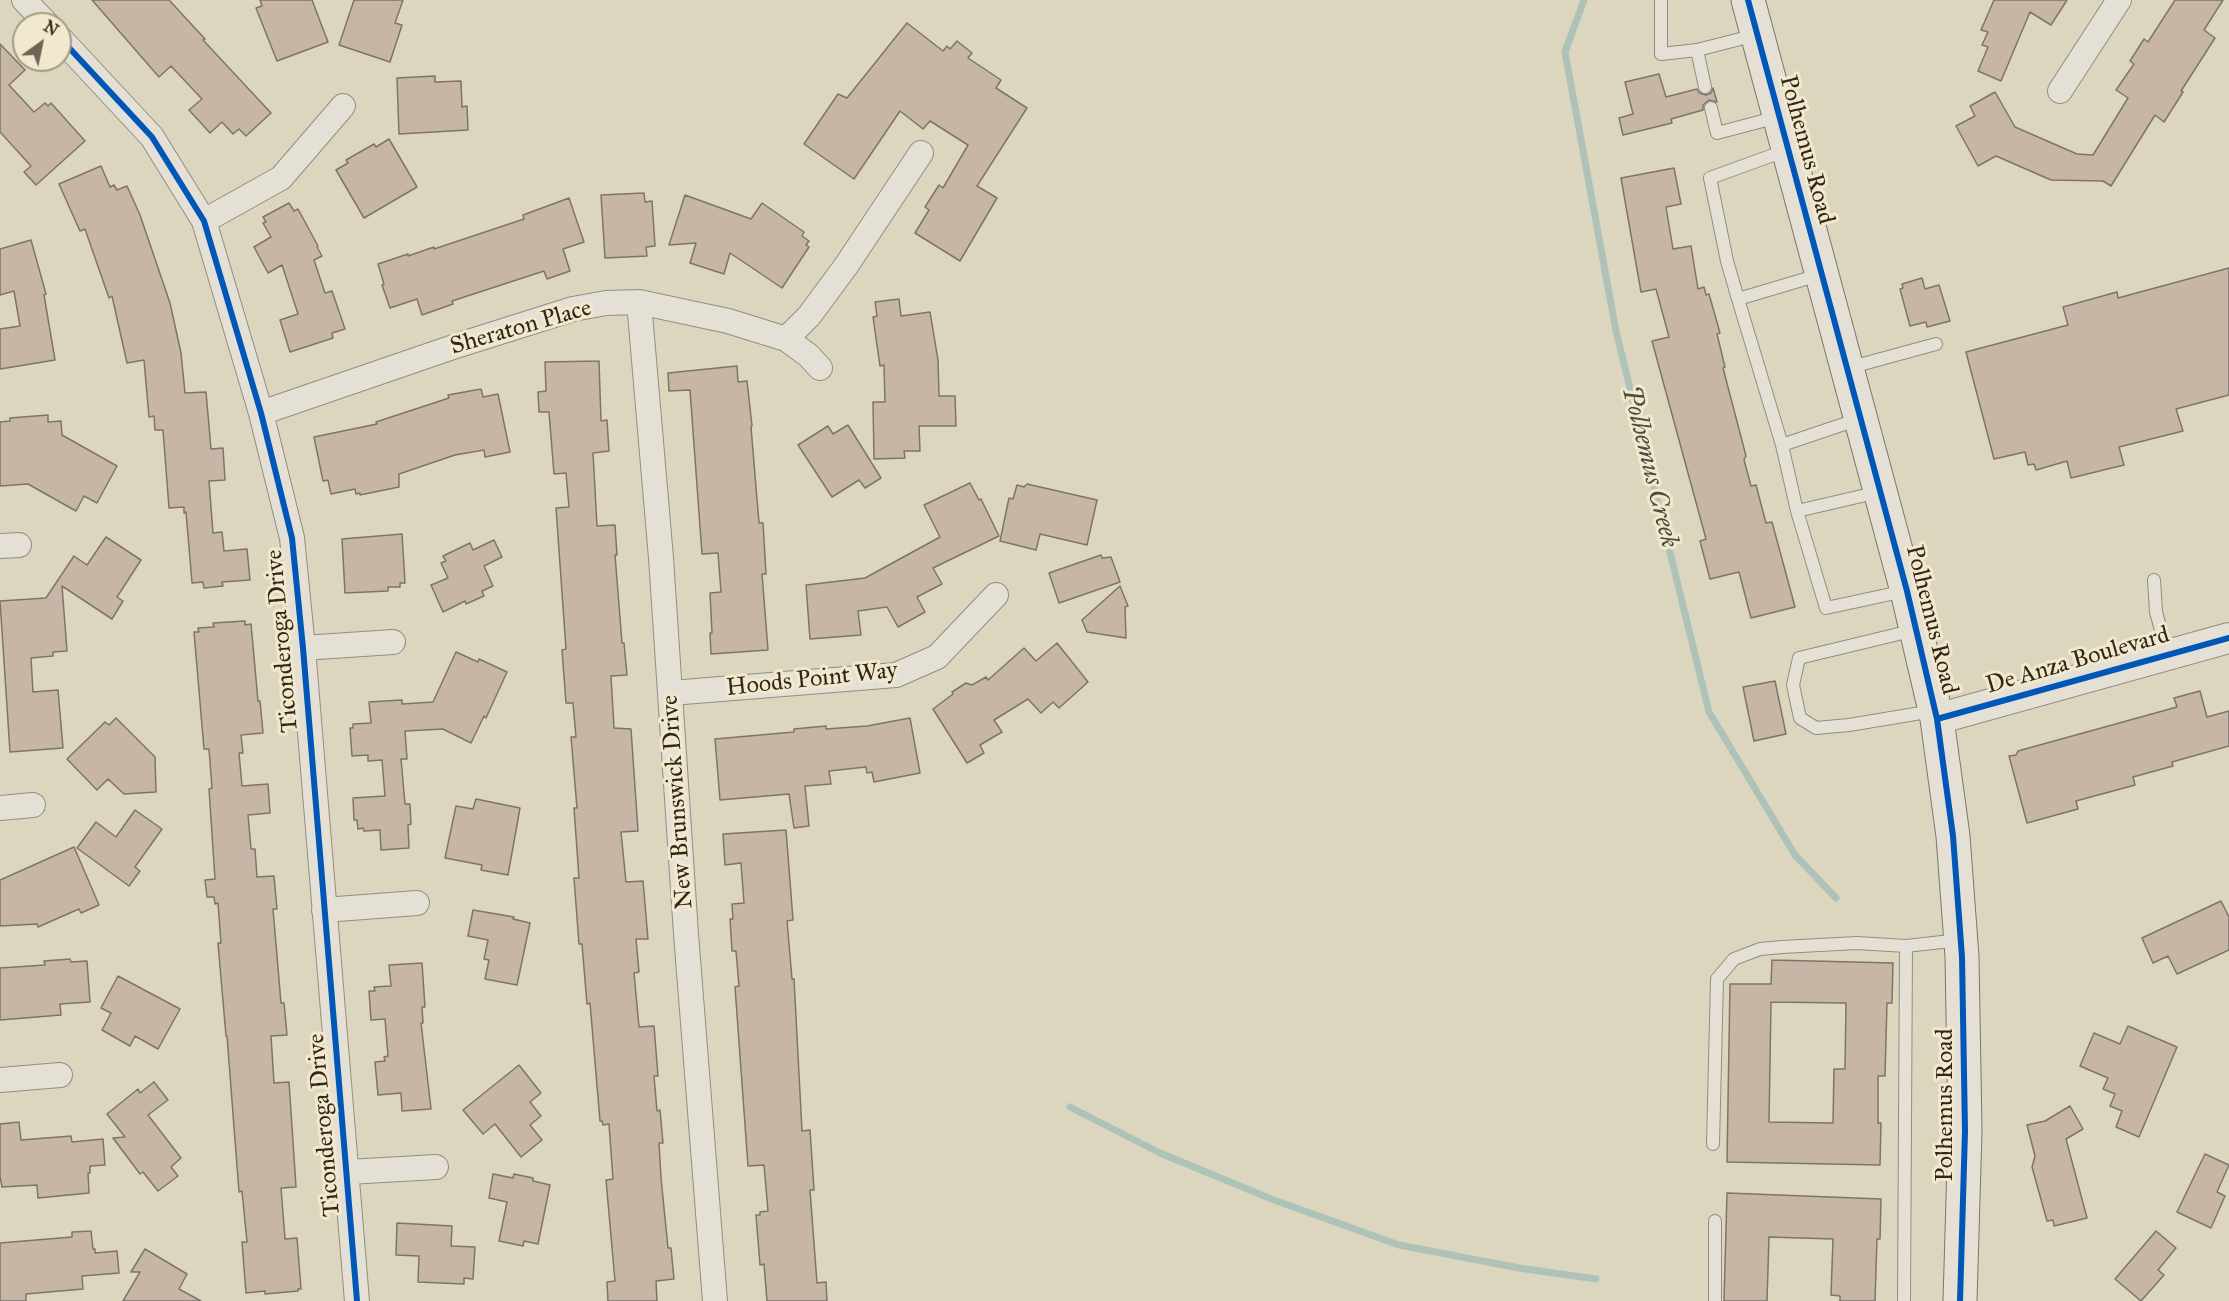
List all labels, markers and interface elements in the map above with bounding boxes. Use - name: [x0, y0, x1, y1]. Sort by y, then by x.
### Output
- north arrow: [12, 12, 72, 72]
- text: N: [40, 16, 62, 40]
- street label: Polhemus Road: [1772, 72, 1840, 228]
- street label: Sheraton Place: [447, 294, 595, 362]
- water label: Polhemus Creek: [1614, 383, 1684, 551]
- street label: Polhemus Road: [1899, 542, 1963, 698]
- street label: Ticonderoga Drive: [261, 548, 305, 734]
- street label: De Anza Boulevard: [1983, 621, 2173, 701]
- street label: Hoods Point Way: [725, 657, 899, 703]
- street label: New Brunswick Drive: [656, 694, 700, 910]
- street label: Polhemus Road: [1932, 1029, 1960, 1181]
- street label: Ticonderoga Drive: [303, 1032, 347, 1218]

